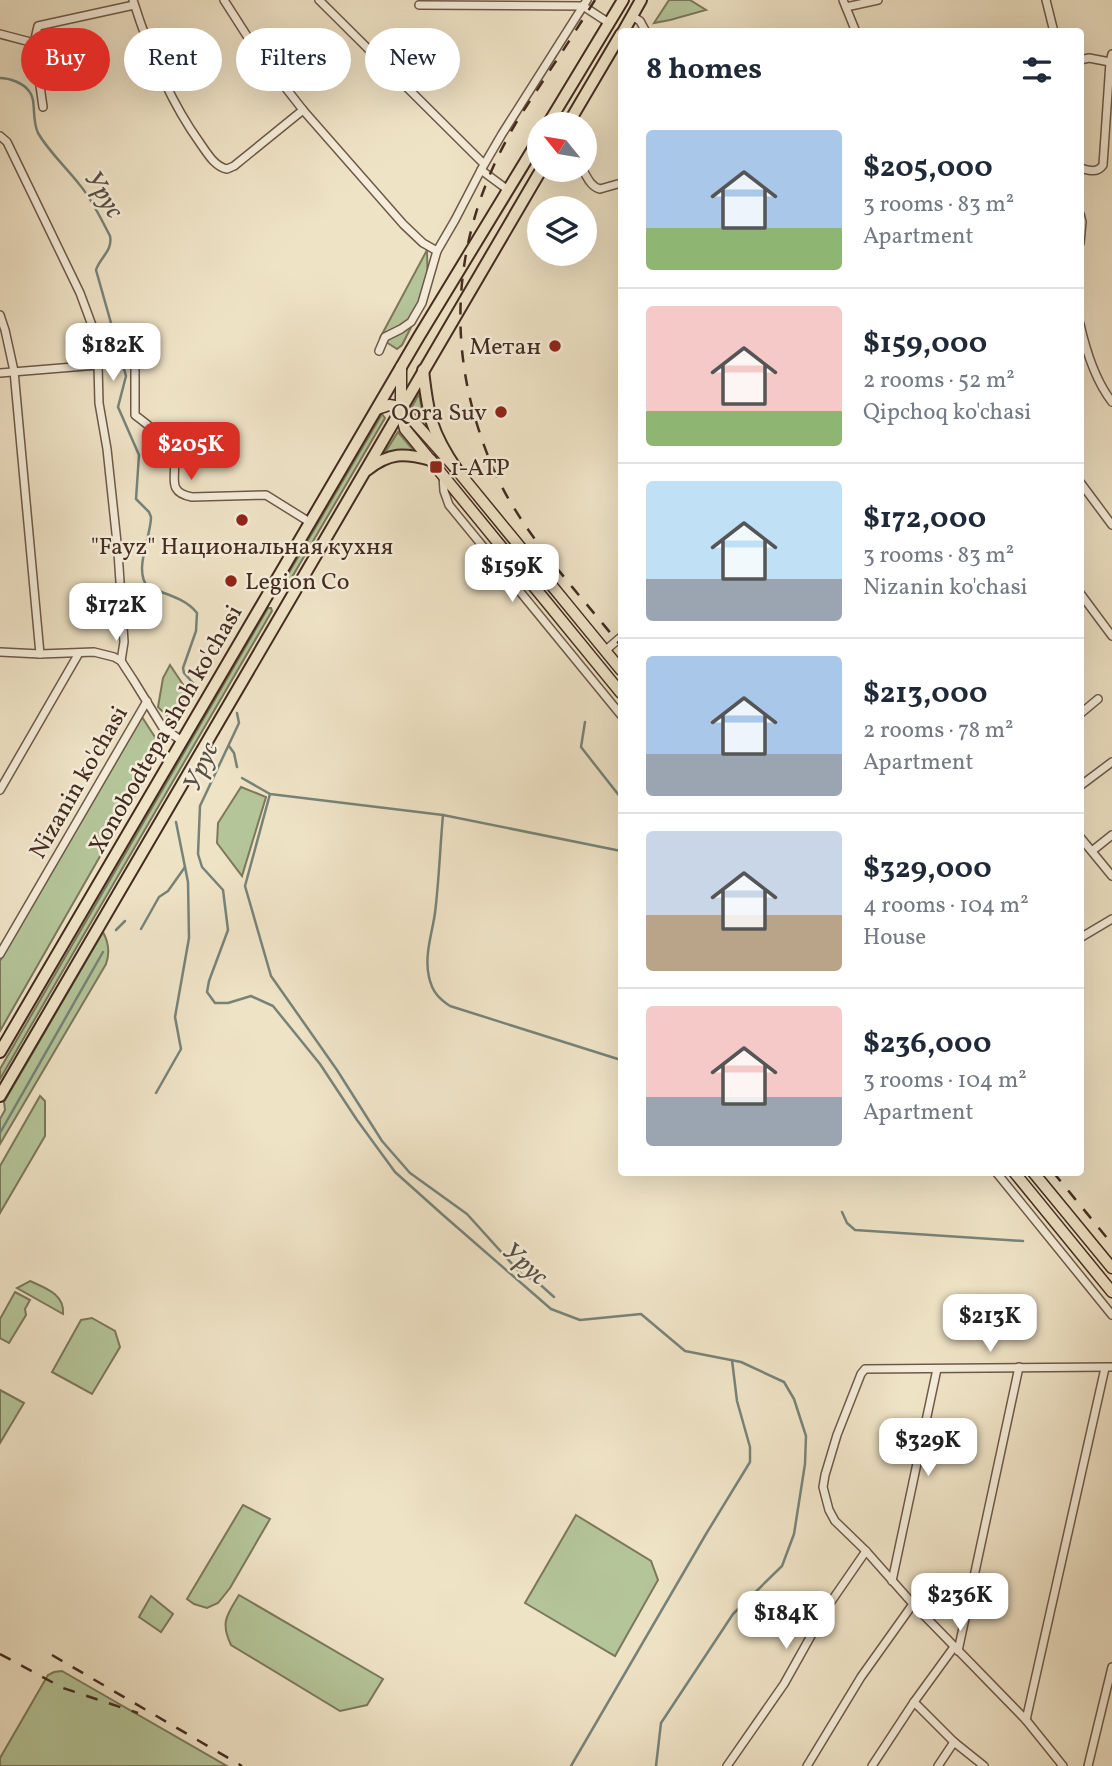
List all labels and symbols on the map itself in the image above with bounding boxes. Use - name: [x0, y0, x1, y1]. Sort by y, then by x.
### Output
- north arrow: [527, 112, 597, 182]
- water label: Урус: [75, 164, 132, 226]
- pin: $182K: [64, 324, 162, 383]
- place label: Метан: [469, 331, 541, 365]
- marker: Метан: [547, 338, 563, 354]
- place label: Qora Suv: [391, 397, 487, 431]
- marker: Qora Suv: [493, 404, 509, 420]
- pin: $205K: [142, 422, 240, 482]
- place label: 1-ATP: [450, 452, 510, 486]
- marker: 1-ATP: [428, 459, 444, 475]
- marker: "Fayz" Национальная кухня: [234, 512, 250, 528]
- place label: "Fayz" Национальная кухня: [91, 531, 393, 565]
- pin: $159K: [463, 544, 561, 604]
- place label: Legion Co: [245, 566, 350, 600]
- marker: Legion Co: [223, 573, 239, 589]
- pin: $172K: [67, 584, 165, 643]
- street label: Xonobodtepa shoh ko'chasi: [81, 599, 252, 861]
- street label: Nizanin ko'chasi: [22, 700, 137, 866]
- water label: Урус: [175, 736, 229, 797]
- water label: Урус: [494, 1234, 556, 1295]
- pin: $213K: [941, 1294, 1039, 1354]
- pin: $329K: [879, 1418, 977, 1478]
- pin: $236K: [911, 1574, 1009, 1633]
- pin: $184K: [737, 1592, 835, 1651]

